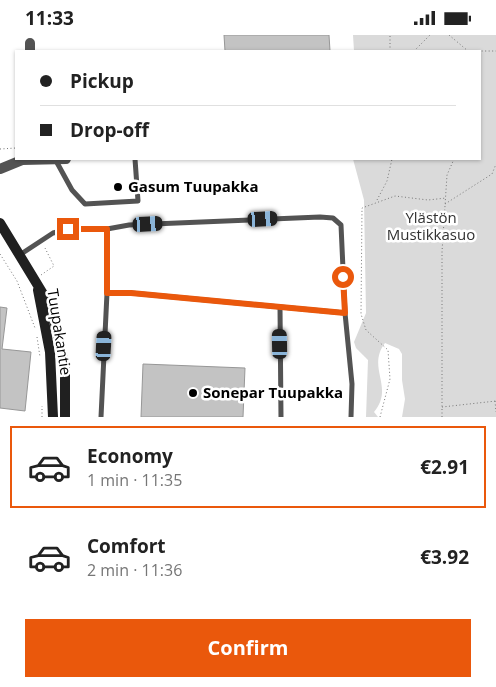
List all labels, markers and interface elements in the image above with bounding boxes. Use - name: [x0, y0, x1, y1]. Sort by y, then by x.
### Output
- text: 11:33: [25, 5, 74, 31]
- text: Pickup: [70, 68, 134, 94]
- text: Drop-off: [70, 117, 149, 143]
- place label: Gasum Tuupakka: [128, 176, 258, 196]
- marker: Gasum Tuupakka: [112, 181, 124, 193]
- park label: Ylästön Mustikkasuo: [387, 207, 475, 244]
- car: [247, 211, 278, 227]
- car: [132, 216, 163, 232]
- route end: [57, 218, 79, 240]
- route start: [332, 266, 354, 288]
- street label: Tuupakantie: [43, 287, 77, 376]
- car: [272, 329, 287, 359]
- car: [95, 331, 112, 361]
- place label: Sonepar Tuupakka: [203, 382, 343, 402]
- marker: Sonepar Tuupakka: [187, 387, 199, 399]
- text: Economy: [87, 443, 173, 469]
- icon: car: [27, 445, 72, 490]
- text: €2.91: [420, 454, 469, 480]
- text: 1 min · 11:35: [87, 469, 182, 491]
- text: Comfort: [87, 533, 166, 559]
- icon: car: [27, 535, 72, 580]
- text: €3.92: [420, 544, 469, 570]
- text: 2 min · 11:36: [87, 559, 182, 581]
- button: Confirm: [25, 619, 471, 677]

